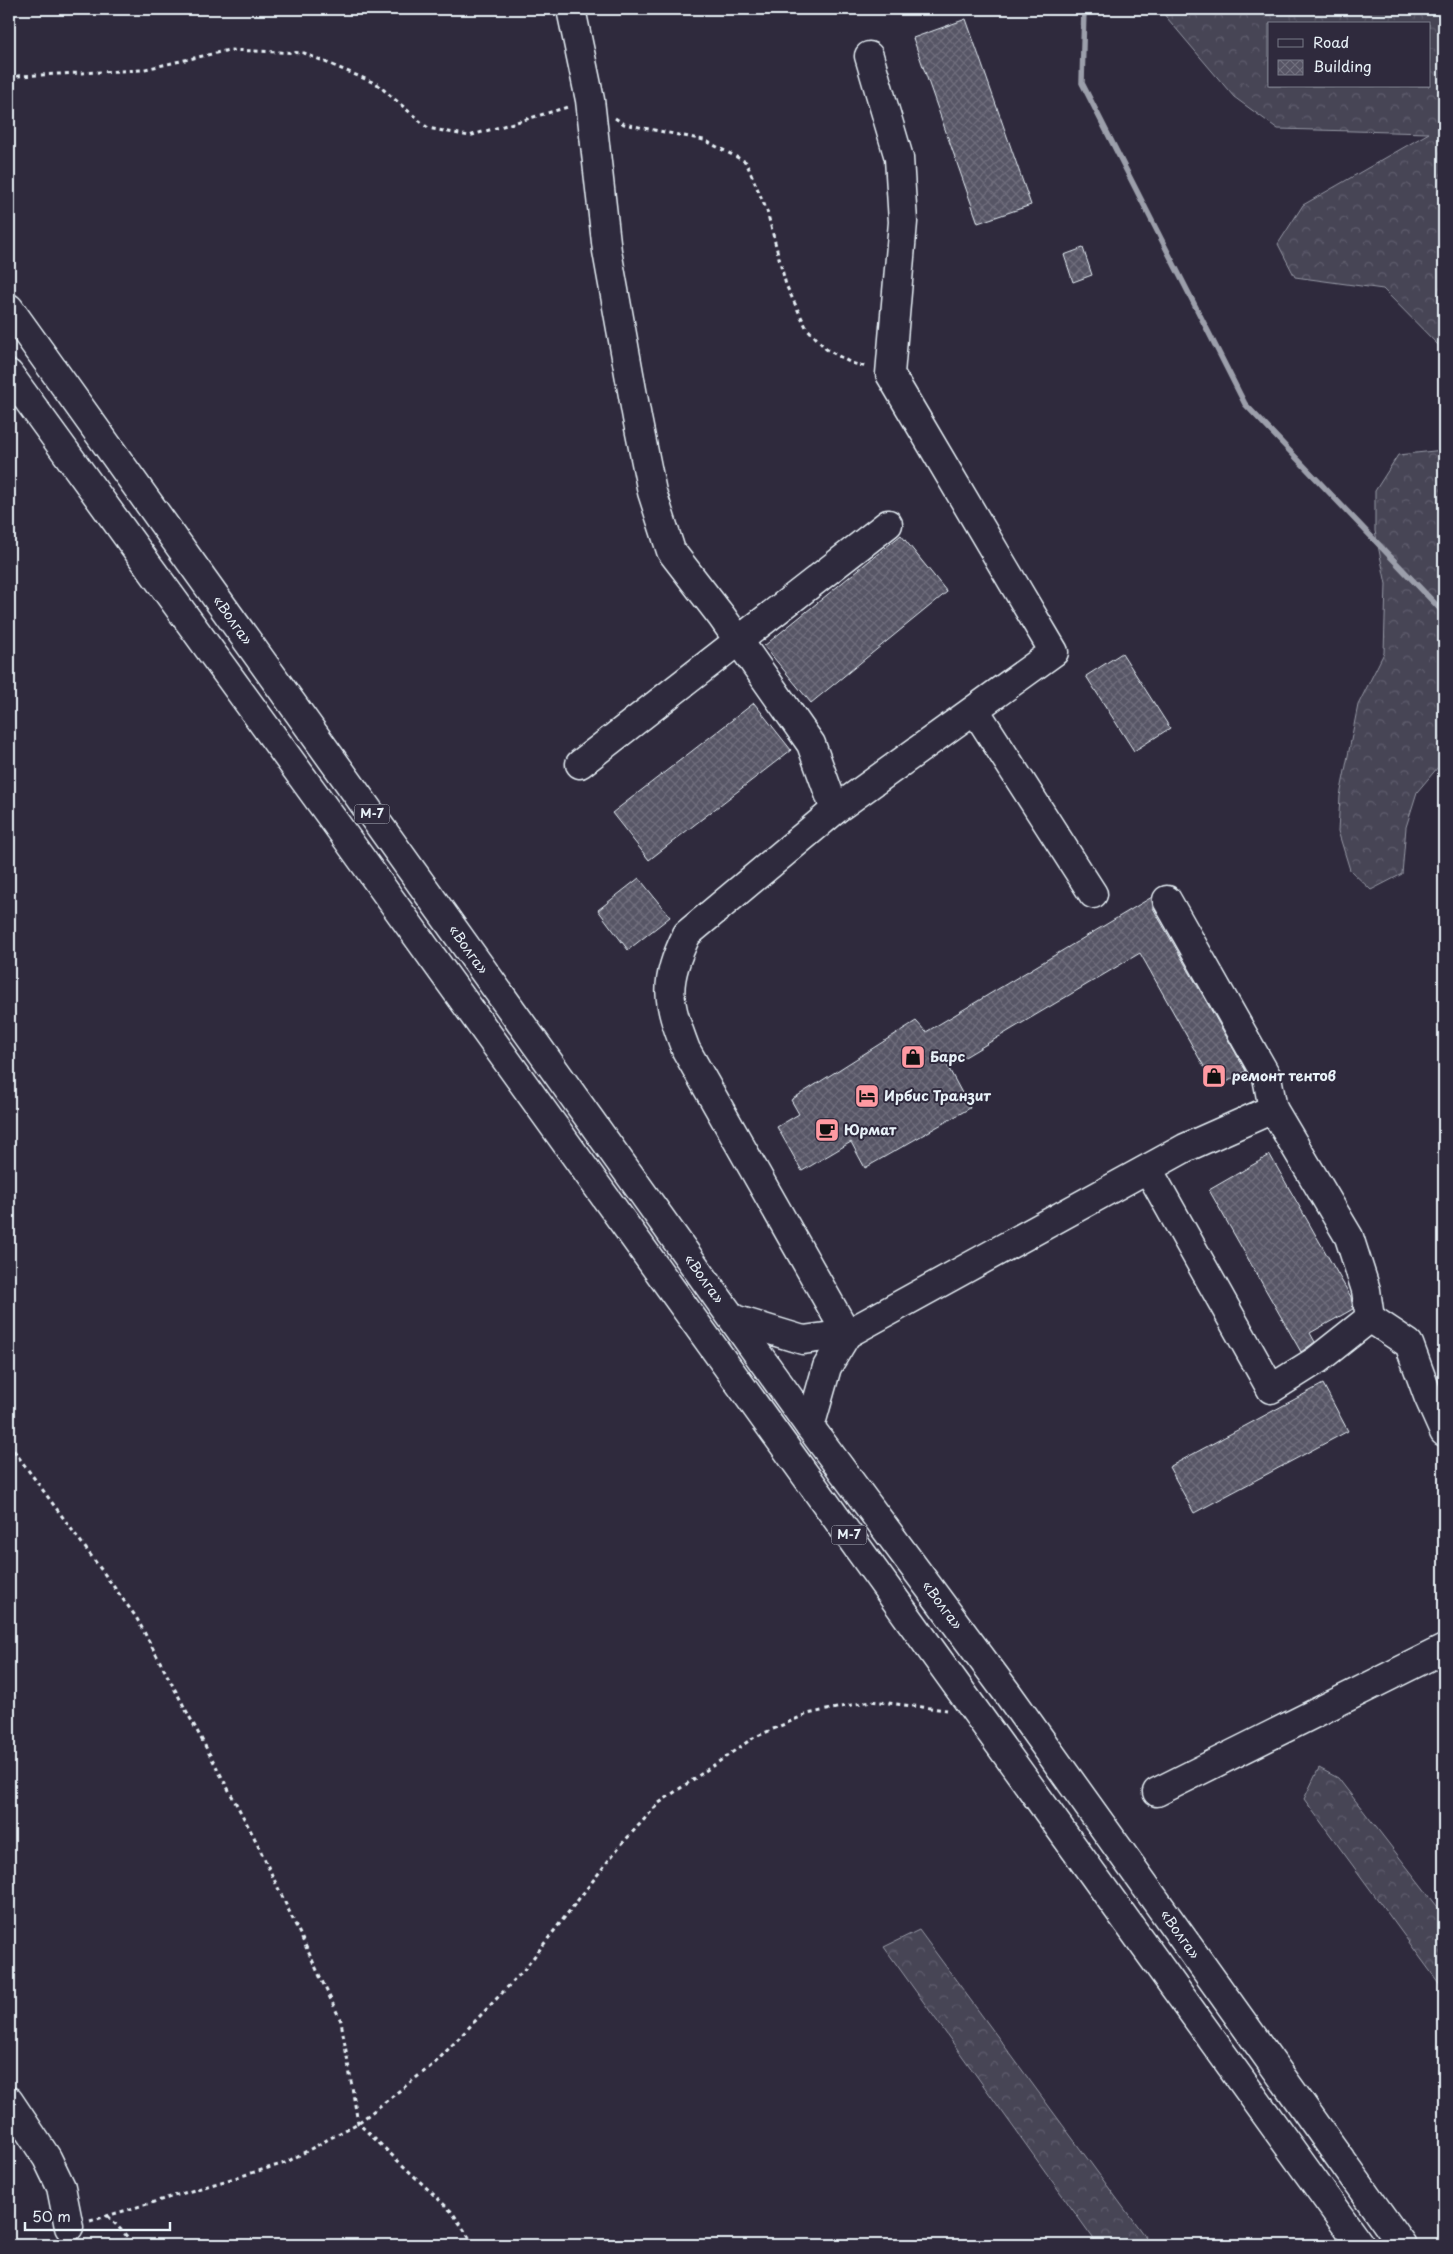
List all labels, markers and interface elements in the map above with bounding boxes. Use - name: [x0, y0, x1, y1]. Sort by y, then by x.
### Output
- legend: [1268, 22, 1430, 88]
- text: Road: [1313, 30, 1349, 53]
- text: Building: [1313, 54, 1372, 77]
- street label: «Волга»: [208, 591, 258, 649]
- road number: М-7: [354, 804, 390, 824]
- street label: «Волга»: [444, 920, 494, 978]
- shop icon: Барс: [900, 1044, 926, 1070]
- place label: Барс: [930, 1046, 965, 1067]
- shop icon: ремонт тентов: [1201, 1063, 1227, 1089]
- place label: ремонт тентов: [1232, 1065, 1336, 1086]
- hotel icon: Ирбис Транзит: [854, 1083, 880, 1109]
- place label: Ирбис Транзит: [884, 1085, 992, 1106]
- cafe icon: Юрмат: [814, 1117, 840, 1143]
- place label: Юрмат: [844, 1119, 897, 1140]
- street label: «Волга»: [679, 1250, 729, 1308]
- road number: М-7: [832, 1526, 866, 1544]
- street label: «Волга»: [917, 1576, 968, 1634]
- street label: «Волга»: [1155, 1905, 1205, 1963]
- scale bar: [25, 2199, 170, 2231]
- text: 50 m: [32, 2204, 71, 2227]

